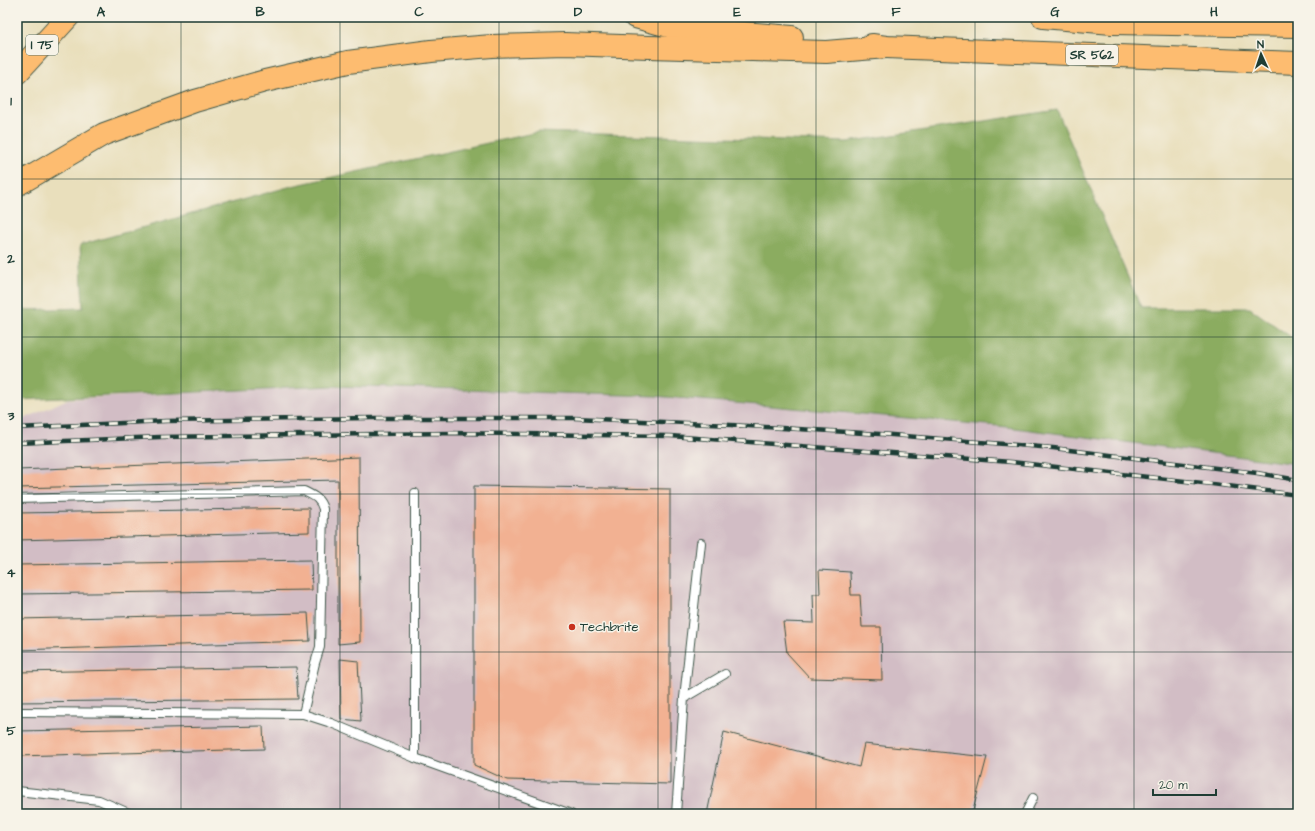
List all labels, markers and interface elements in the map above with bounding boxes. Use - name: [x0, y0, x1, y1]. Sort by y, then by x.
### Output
- text: A: [97, 3, 106, 21]
- text: B: [255, 3, 265, 21]
- text: C: [414, 3, 424, 21]
- text: D: [574, 3, 583, 21]
- text: E: [733, 3, 741, 21]
- text: F: [891, 3, 901, 21]
- text: G: [1050, 3, 1060, 21]
- text: H: [1210, 3, 1218, 21]
- north arrow: [1241, 34, 1281, 74]
- road number: I 75: [26, 35, 58, 55]
- text: N: [1257, 37, 1264, 52]
- road number: SR 562: [1066, 45, 1118, 65]
- text: 1: [10, 92, 12, 110]
- text: 2: [6, 250, 15, 268]
- text: 3: [7, 407, 15, 425]
- text: 4: [7, 564, 16, 582]
- place label: Techbrite: [580, 618, 639, 636]
- marker: Techbrite: [567, 622, 577, 632]
- text: 5: [6, 722, 16, 740]
- scale bar: [1153, 771, 1216, 797]
- text: 20 m: [1159, 777, 1188, 794]

